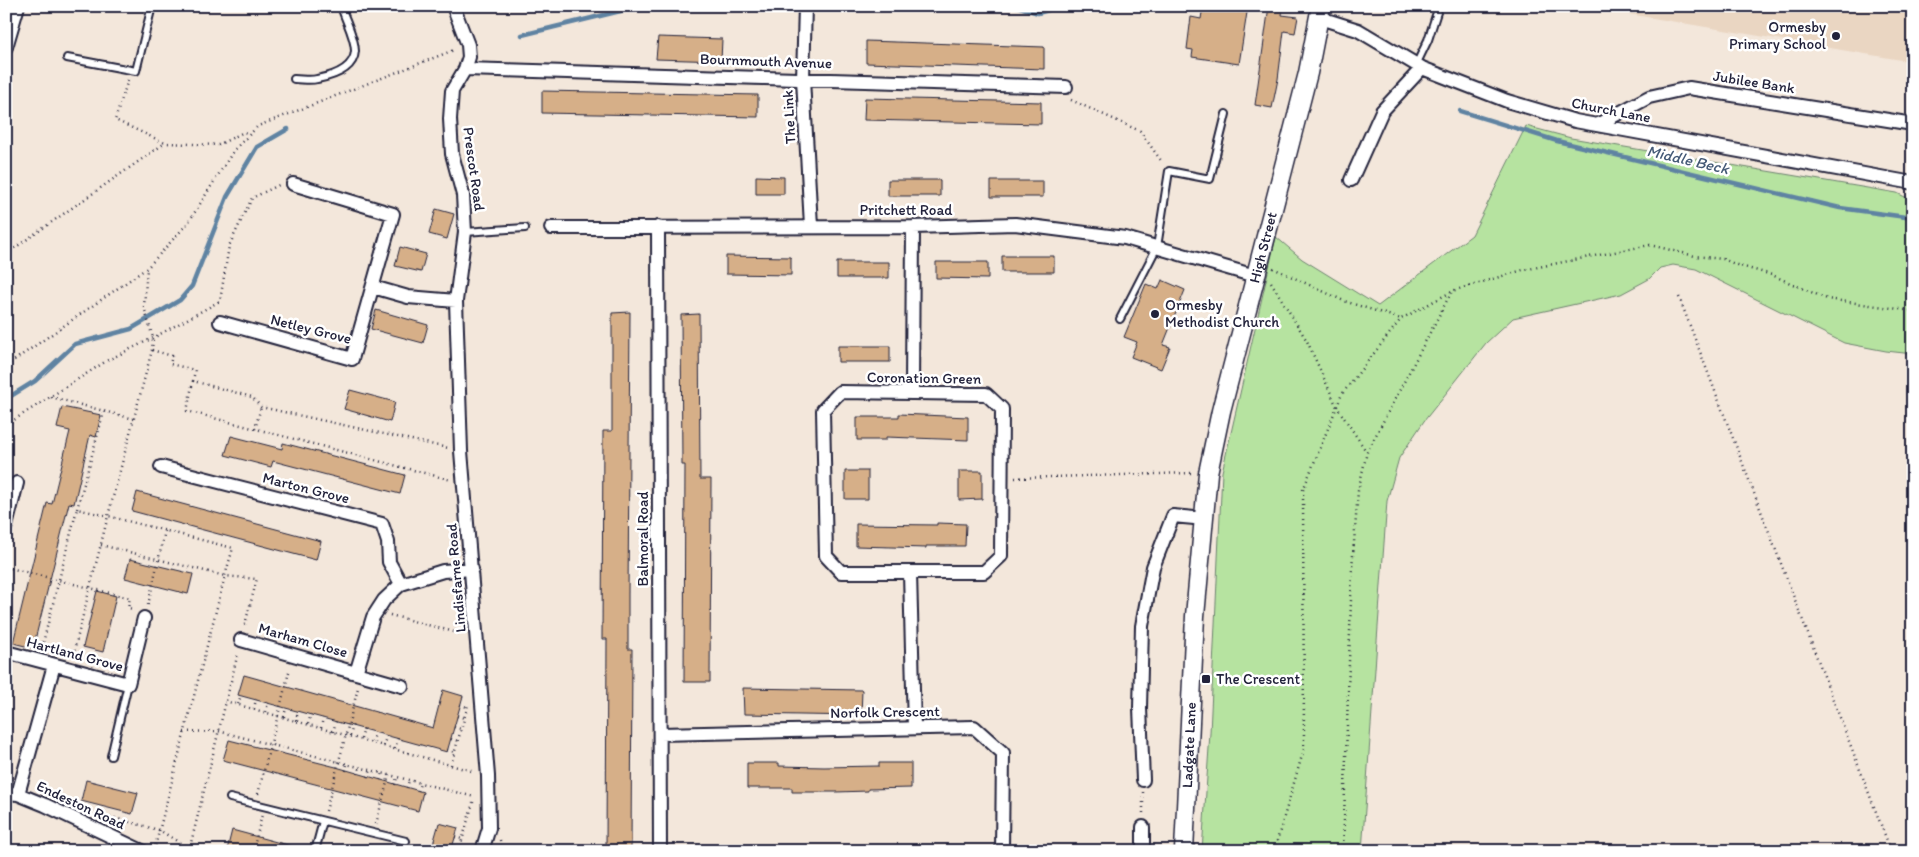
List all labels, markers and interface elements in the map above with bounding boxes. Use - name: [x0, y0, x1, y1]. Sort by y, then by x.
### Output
- place label: Ormesby Primary School: [1729, 18, 1827, 53]
- marker: Ormesby Primary School: [1830, 30, 1842, 42]
- street label: Bournmouth Avenue: [700, 50, 832, 72]
- street label: Jubilee Bank: [1712, 67, 1796, 97]
- street label: The Link: [779, 89, 799, 145]
- street label: Church Lane: [1570, 94, 1652, 126]
- street label: Prescot Road: [459, 126, 489, 212]
- water label: Middle Beck: [1645, 141, 1732, 178]
- street label: Pritchett Road: [859, 201, 953, 219]
- street label: High Street: [1245, 210, 1281, 285]
- place label: Ormesby Methodist Church: [1165, 296, 1279, 331]
- marker: Ormesby Methodist Church: [1149, 308, 1161, 320]
- street label: Netley Grove: [269, 310, 353, 348]
- street label: Coronation Green: [867, 368, 982, 388]
- street label: Marton Grove: [261, 469, 351, 507]
- street label: Balmoral Road: [634, 492, 652, 586]
- street label: Lindisfarne Road: [442, 522, 470, 633]
- street label: Marham Close: [256, 619, 350, 661]
- street label: Hartland Grove: [25, 632, 125, 676]
- place label: The Crescent: [1216, 670, 1300, 688]
- marker: The Crescent: [1200, 673, 1212, 685]
- street label: Norfolk Crescent: [830, 702, 940, 722]
- street label: Ladgate Lane: [1178, 702, 1200, 788]
- street label: Endeston Road: [34, 777, 128, 833]

